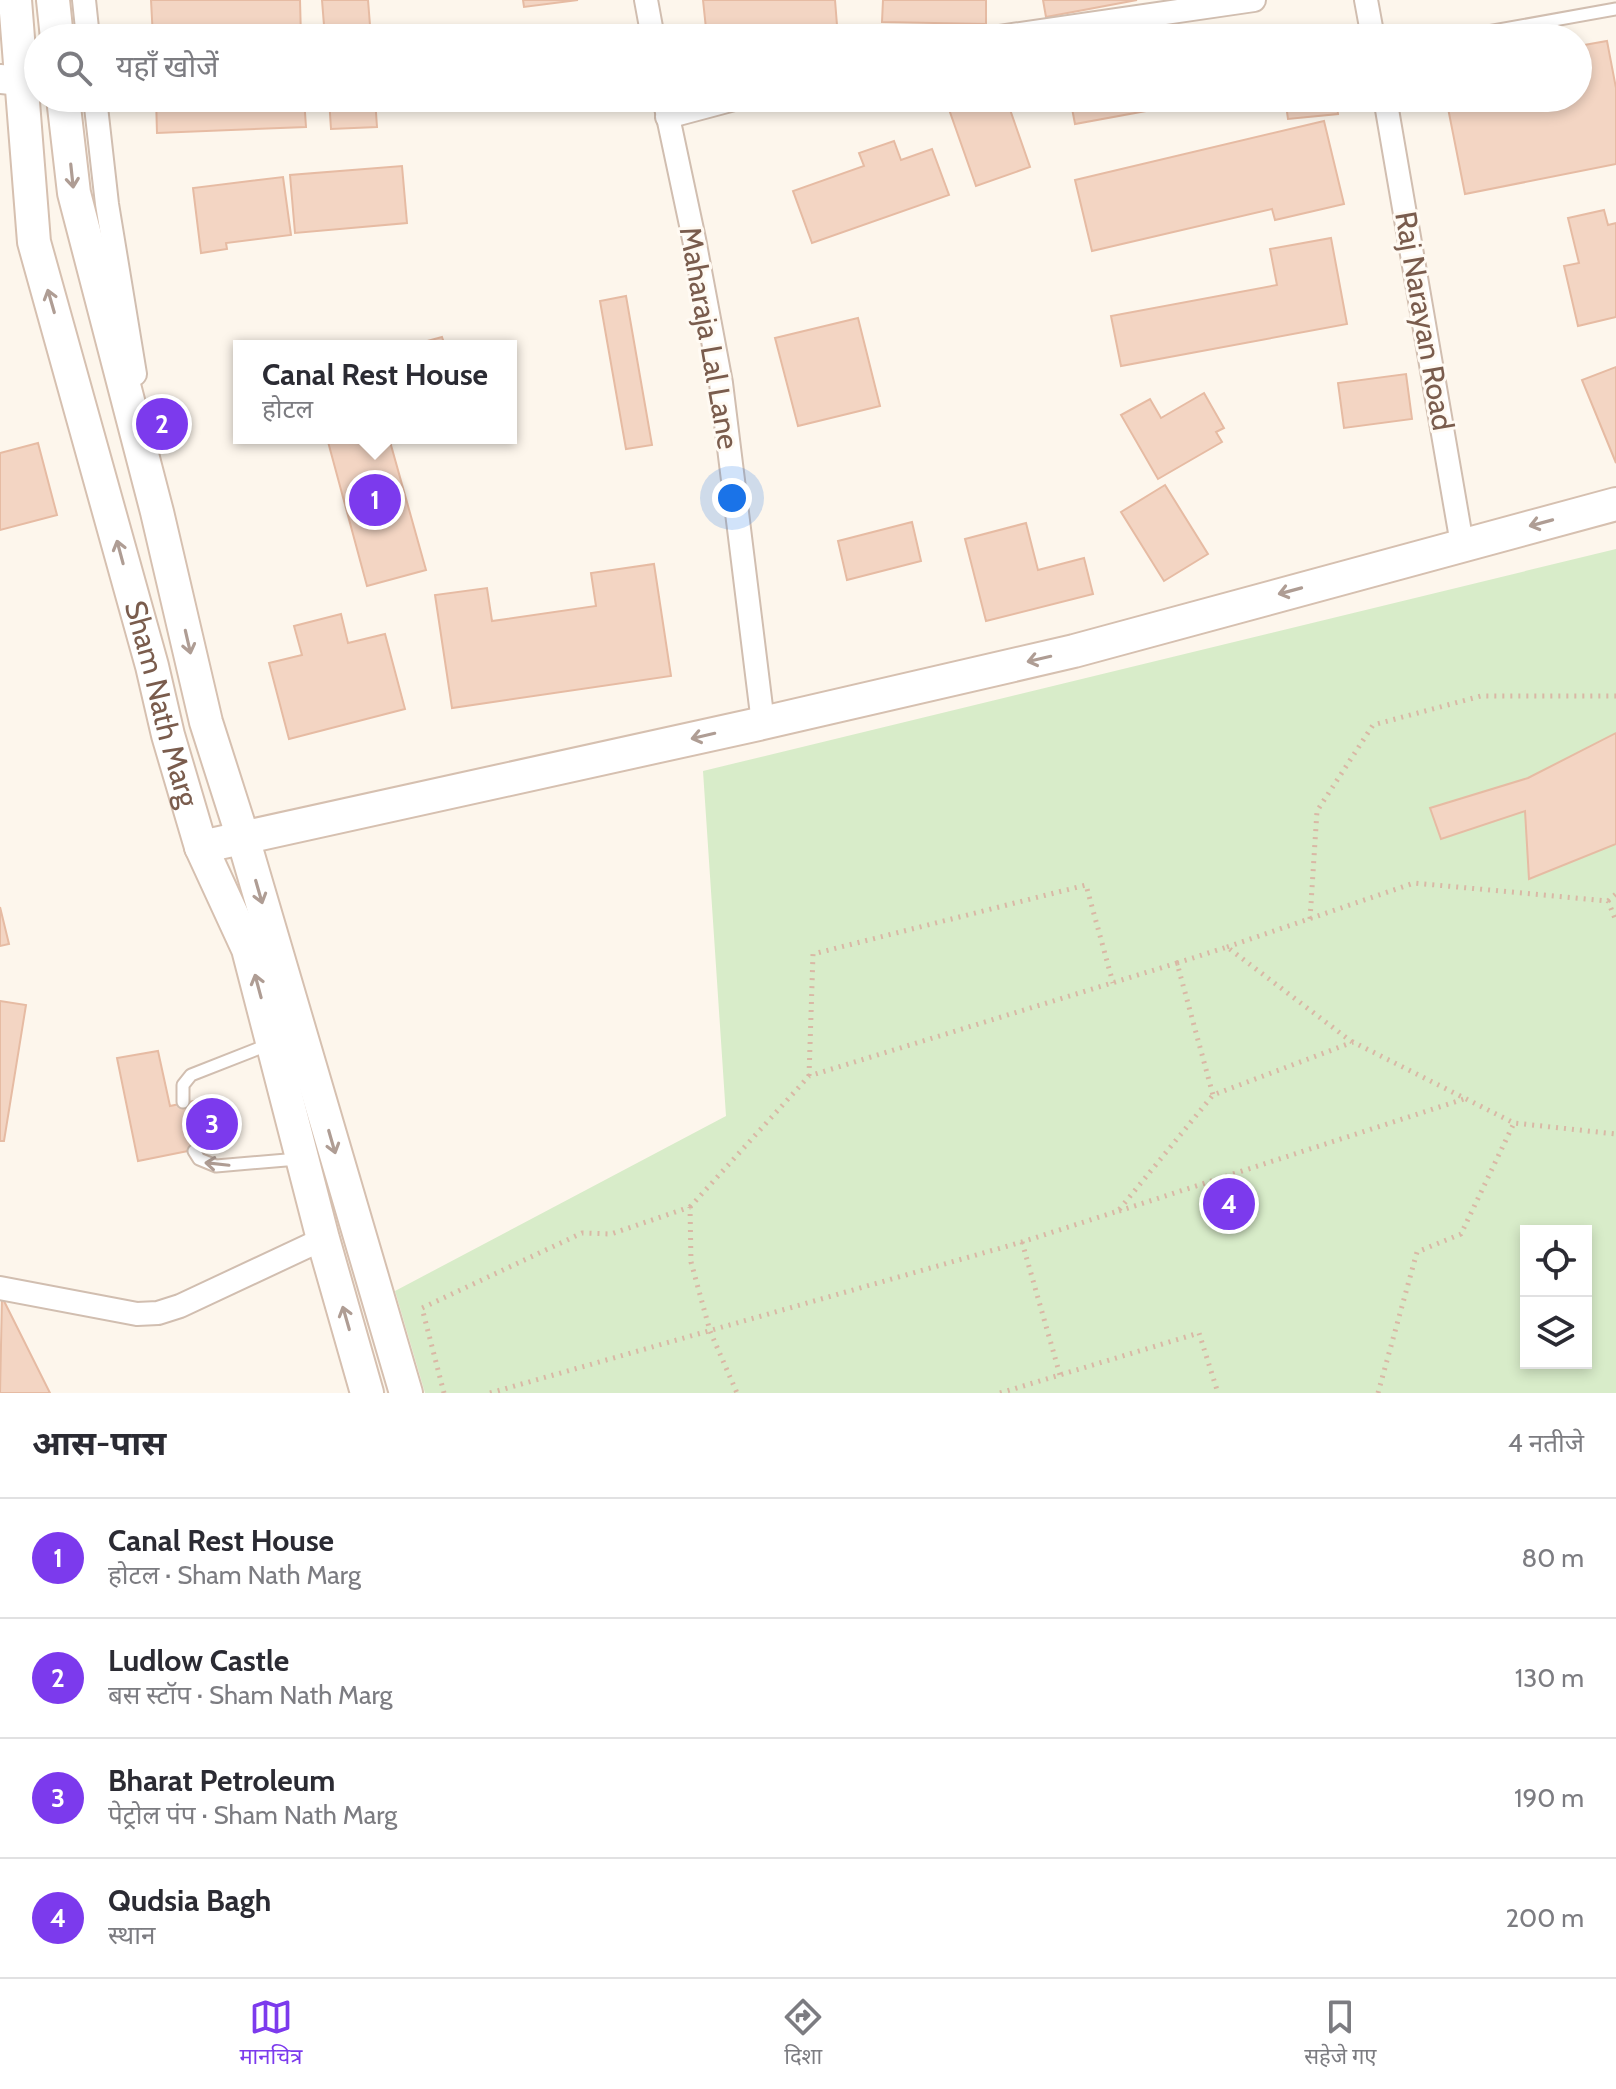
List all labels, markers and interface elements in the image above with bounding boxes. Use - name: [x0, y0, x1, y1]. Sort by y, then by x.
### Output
- search box: [24, 24, 1592, 112]
- icon: search: [52, 46, 96, 90]
- text: यहाँ खोजें: [116, 48, 218, 85]
- one-way arrow: [64, 162, 79, 188]
- street label: Raj Narayan Road: [1387, 209, 1462, 433]
- street label: Maharaja Lal Lane: [672, 224, 747, 452]
- one-way arrow: [43, 289, 58, 315]
- popup: [233, 340, 517, 444]
- text: Canal Rest House: [262, 356, 488, 393]
- text: होटल: [262, 393, 313, 425]
- pin: 2: [136, 394, 188, 454]
- pin: 1: [349, 470, 401, 530]
- your location: [712, 478, 752, 518]
- one-way arrow: [1528, 517, 1554, 532]
- one-way arrow: [112, 539, 127, 565]
- one-way arrow: [1277, 585, 1303, 600]
- street label: Sham Nath Marg: [117, 596, 208, 812]
- one-way arrow: [181, 629, 196, 655]
- one-way arrow: [1026, 652, 1052, 667]
- one-way arrow: [691, 729, 717, 744]
- one-way arrow: [252, 879, 267, 905]
- one-way arrow: [249, 973, 264, 999]
- pin: 3: [186, 1094, 238, 1154]
- one-way arrow: [325, 1128, 340, 1154]
- one-way arrow: [205, 1156, 231, 1171]
- pin: 4: [1203, 1174, 1255, 1234]
- map controls: [1520, 1225, 1592, 1369]
- button: locate: [1520, 1225, 1592, 1297]
- button: layers: [1520, 1297, 1592, 1369]
- one-way arrow: [338, 1306, 352, 1331]
- text: आस-पास: [32, 1422, 166, 1464]
- text: 4 नतीजे: [1508, 1427, 1584, 1459]
- text: Canal Rest House: [108, 1522, 334, 1559]
- text: 1: [53, 1542, 63, 1574]
- text: 80 m: [1521, 1542, 1584, 1574]
- text: होटल · Sham Nath Marg: [108, 1559, 361, 1591]
- text: Ludlow Castle: [108, 1642, 289, 1679]
- text: 2: [51, 1662, 65, 1694]
- text: 130 m: [1515, 1662, 1584, 1694]
- text: बस स्टॉप · Sham Nath Marg: [108, 1679, 393, 1711]
- text: Bharat Petroleum: [108, 1762, 335, 1799]
- text: 3: [51, 1782, 65, 1814]
- text: 190 m: [1514, 1782, 1584, 1814]
- text: पेट्रोल पंप · Sham Nath Marg: [108, 1799, 397, 1831]
- text: Qudsia Bagh: [108, 1882, 271, 1919]
- text: 4: [50, 1902, 66, 1934]
- text: 200 m: [1505, 1902, 1584, 1934]
- text: स्थान: [108, 1919, 155, 1951]
- tab: मानचित्र: [239, 1995, 302, 2073]
- tab: दिशा: [781, 1995, 825, 2073]
- tab: सहेजे गए: [1304, 1995, 1377, 2073]

